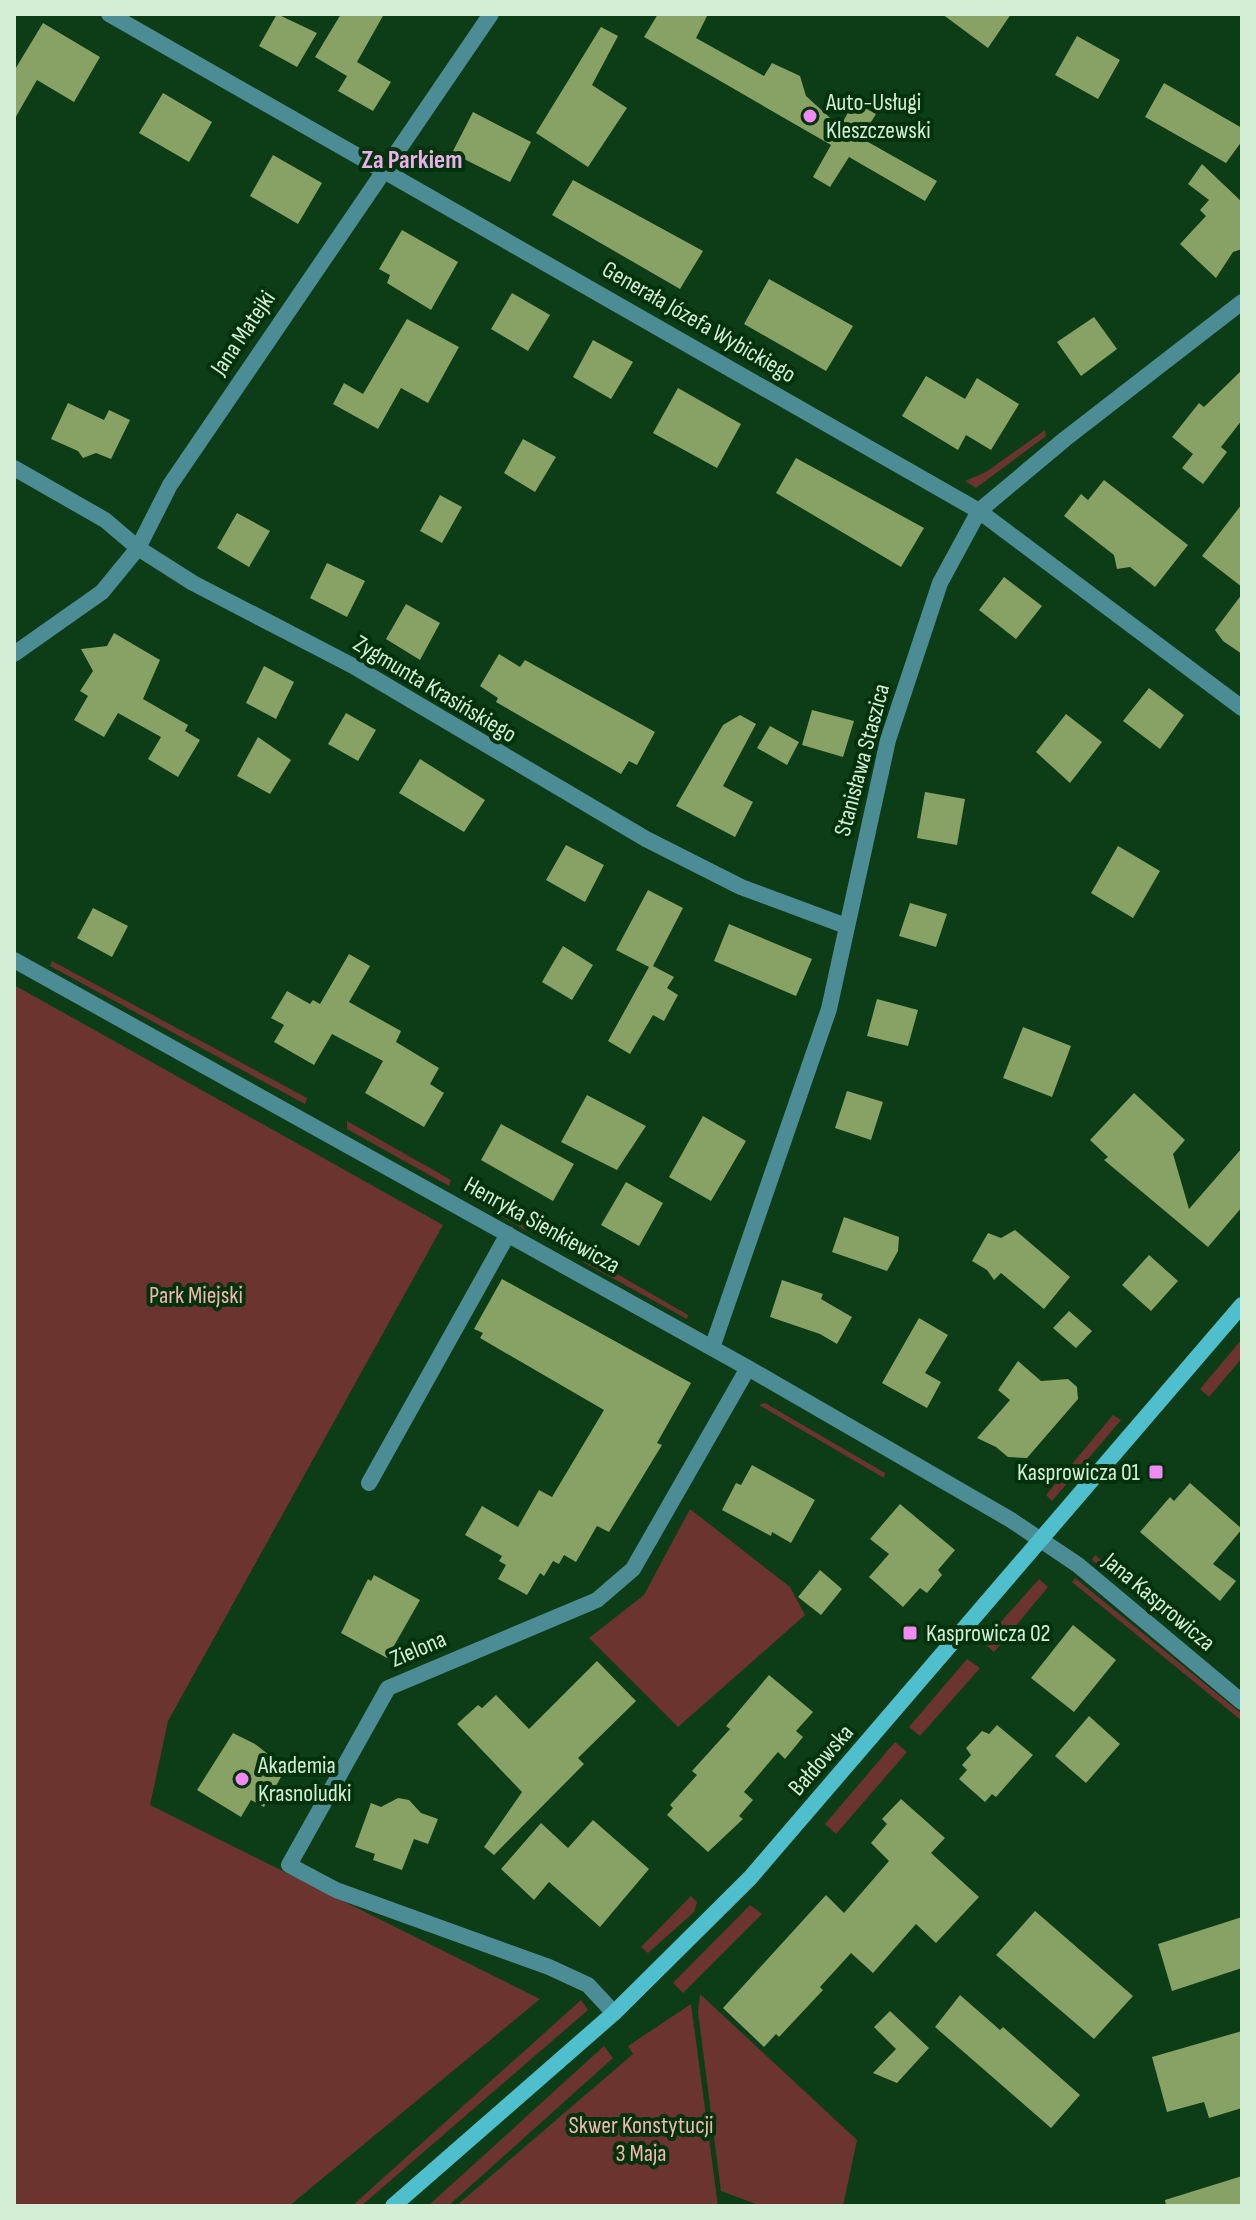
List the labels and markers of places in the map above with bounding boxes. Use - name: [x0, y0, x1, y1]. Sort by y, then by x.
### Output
- place label: Auto-Usługi Kleszczewski: [825, 88, 931, 145]
- marker: Auto-Usługi Kleszczewski: [801, 107, 819, 125]
- place label: Kasprowicza 01: [1017, 1458, 1141, 1487]
- marker: Kasprowicza 01: [1147, 1463, 1165, 1481]
- place label: Kasprowicza 02: [926, 1619, 1051, 1648]
- marker: Kasprowicza 02: [901, 1624, 919, 1642]
- place label: Akademia Krasnoludki: [257, 1751, 351, 1808]
- marker: Akademia Krasnoludki: [233, 1770, 251, 1788]

